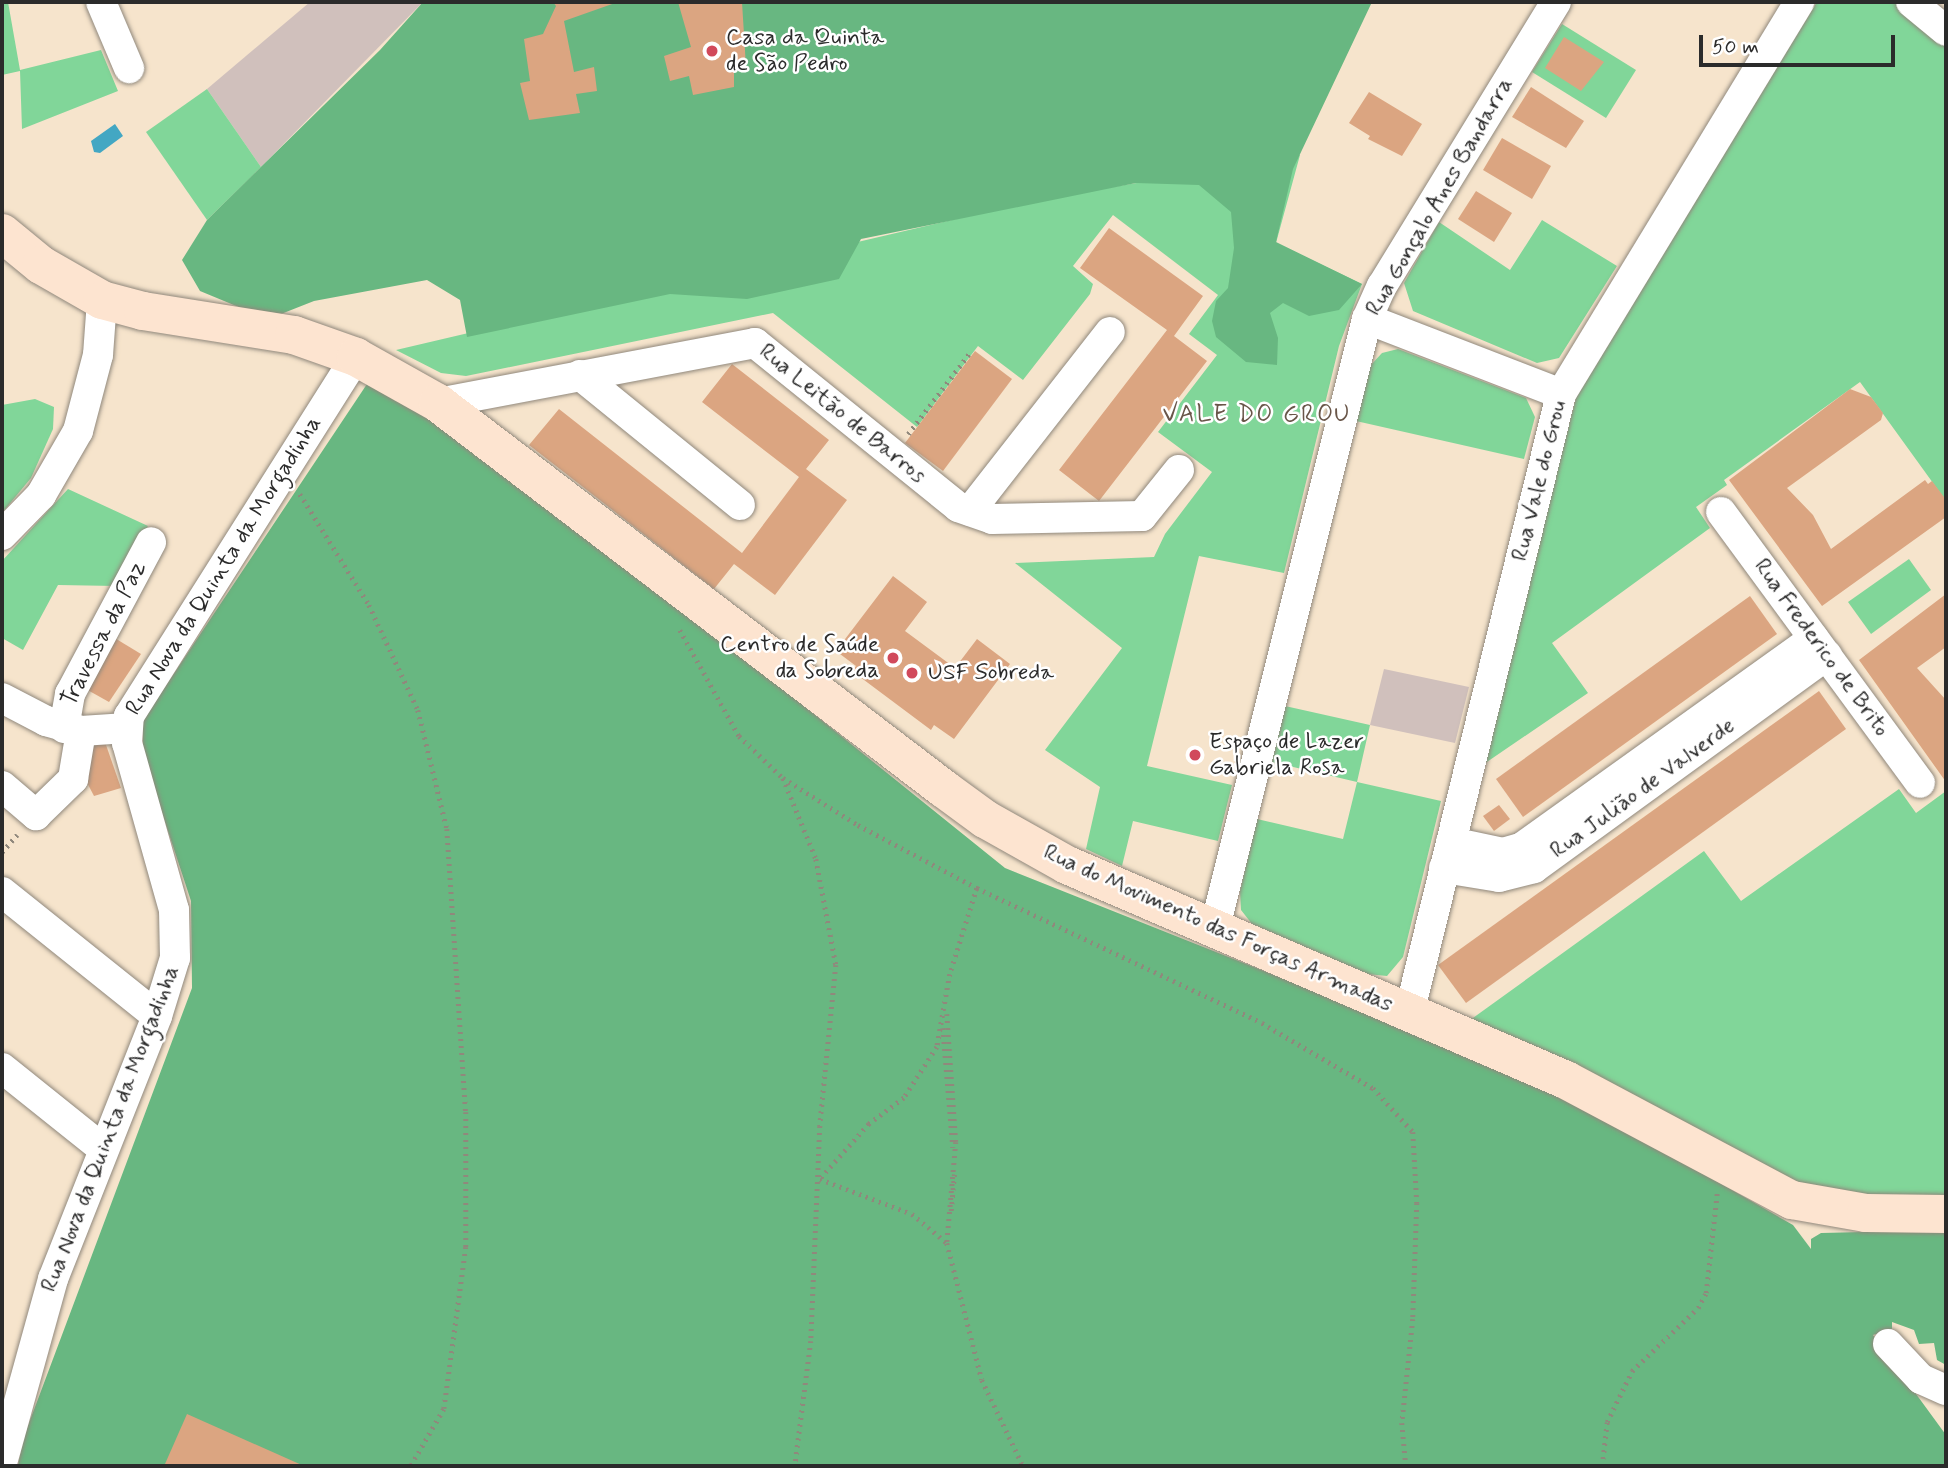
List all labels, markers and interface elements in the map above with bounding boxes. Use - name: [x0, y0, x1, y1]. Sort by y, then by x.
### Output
- scale bar: [1703, 21, 1899, 65]
- place label: Casa da Quinta de São Pedro: [726, 24, 880, 78]
- text: 50 m: [1712, 33, 1759, 61]
- marker: Casa da Quinta de São Pedro: [704, 43, 720, 59]
- street label: Rua Gonçalo Anes Bandarra: [1361, 73, 1519, 321]
- street label: Rua Leitão de Barros: [754, 339, 930, 489]
- street label: Rua Vale do Grou: [1507, 400, 1573, 562]
- district label: VALE DO GROU: [1164, 401, 1350, 429]
- street label: Rua Nova da Quinta da Morgadinha: [123, 415, 325, 717]
- street label: Rua Frederico de Brito: [1747, 554, 1895, 742]
- street label: Travessa da Paz: [56, 558, 152, 710]
- place label: Centro de Saúde da Sobreda: [718, 631, 879, 685]
- marker: Centro de Saúde da Sobreda: [885, 650, 901, 666]
- place label: USF Sobreda: [928, 659, 1056, 687]
- marker: USF Sobreda: [902, 663, 922, 683]
- street label: Rua Julião de Valverde: [1547, 714, 1739, 864]
- place label: Espaço de Lazer Gabriela Rosa: [1209, 728, 1366, 782]
- marker: Espaço de Lazer Gabriela Rosa: [1187, 747, 1203, 763]
- street label: Rua do Movimento das Forças Armadas: [1039, 839, 1397, 1019]
- street label: Rua Nova da Quinta da Morgadinha: [38, 966, 184, 1292]

